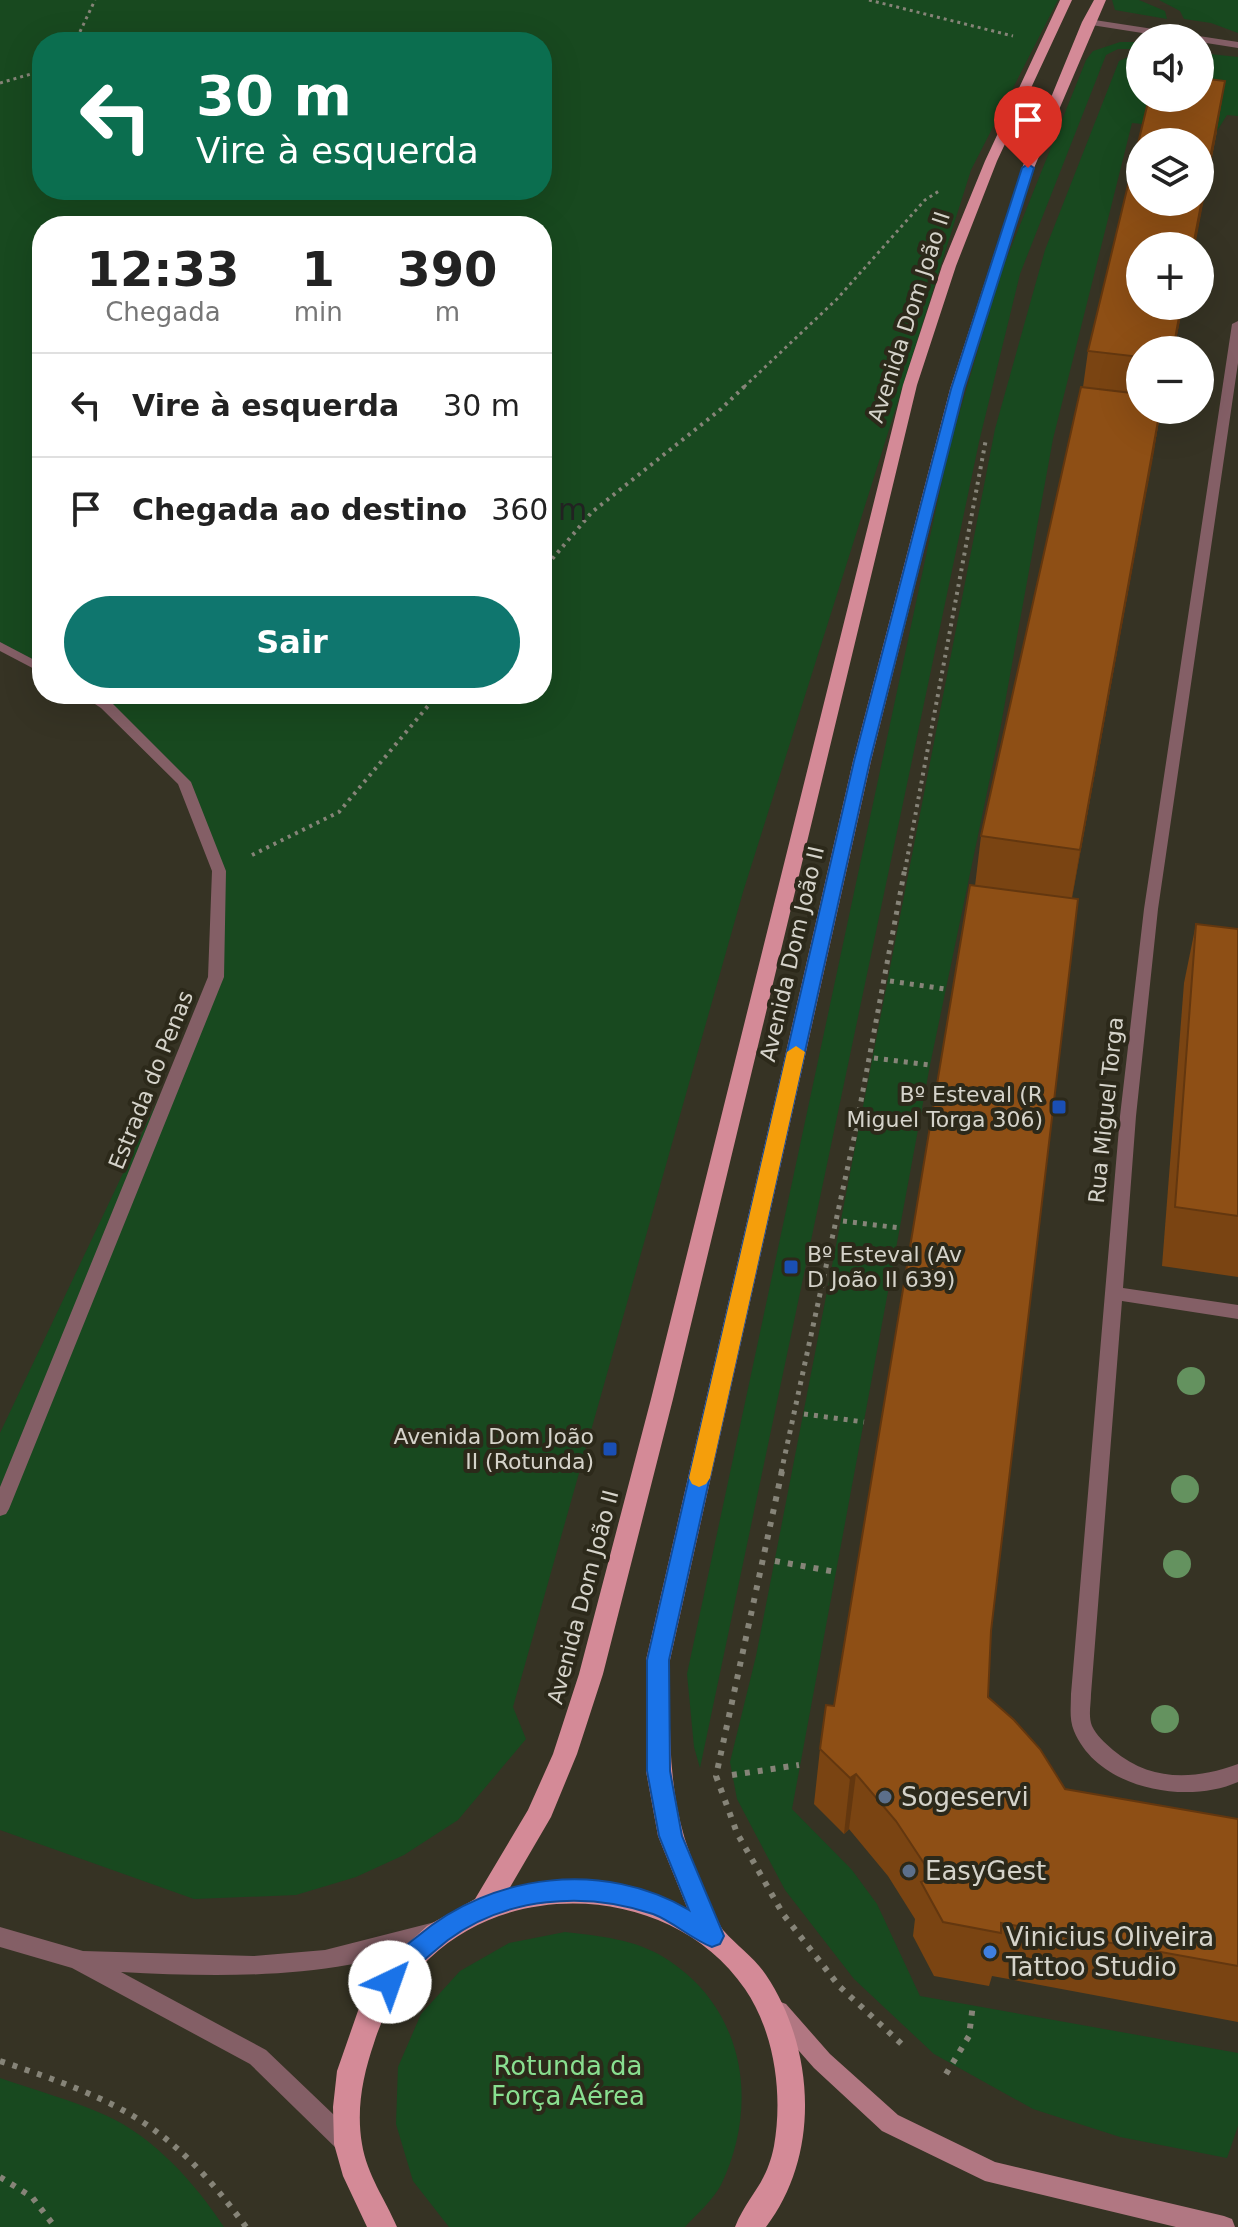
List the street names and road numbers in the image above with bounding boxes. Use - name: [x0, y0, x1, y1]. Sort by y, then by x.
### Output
- street label: Avenida Dom João II: [863, 208, 955, 426]
- street label: Avenida Dom João II: [755, 844, 829, 1064]
- street label: Estrada do Penas: [104, 987, 198, 1173]
- street label: Rua Miguel Torga: [1084, 1015, 1128, 1205]
- street label: Avenida Dom João II: [542, 1487, 624, 1707]

